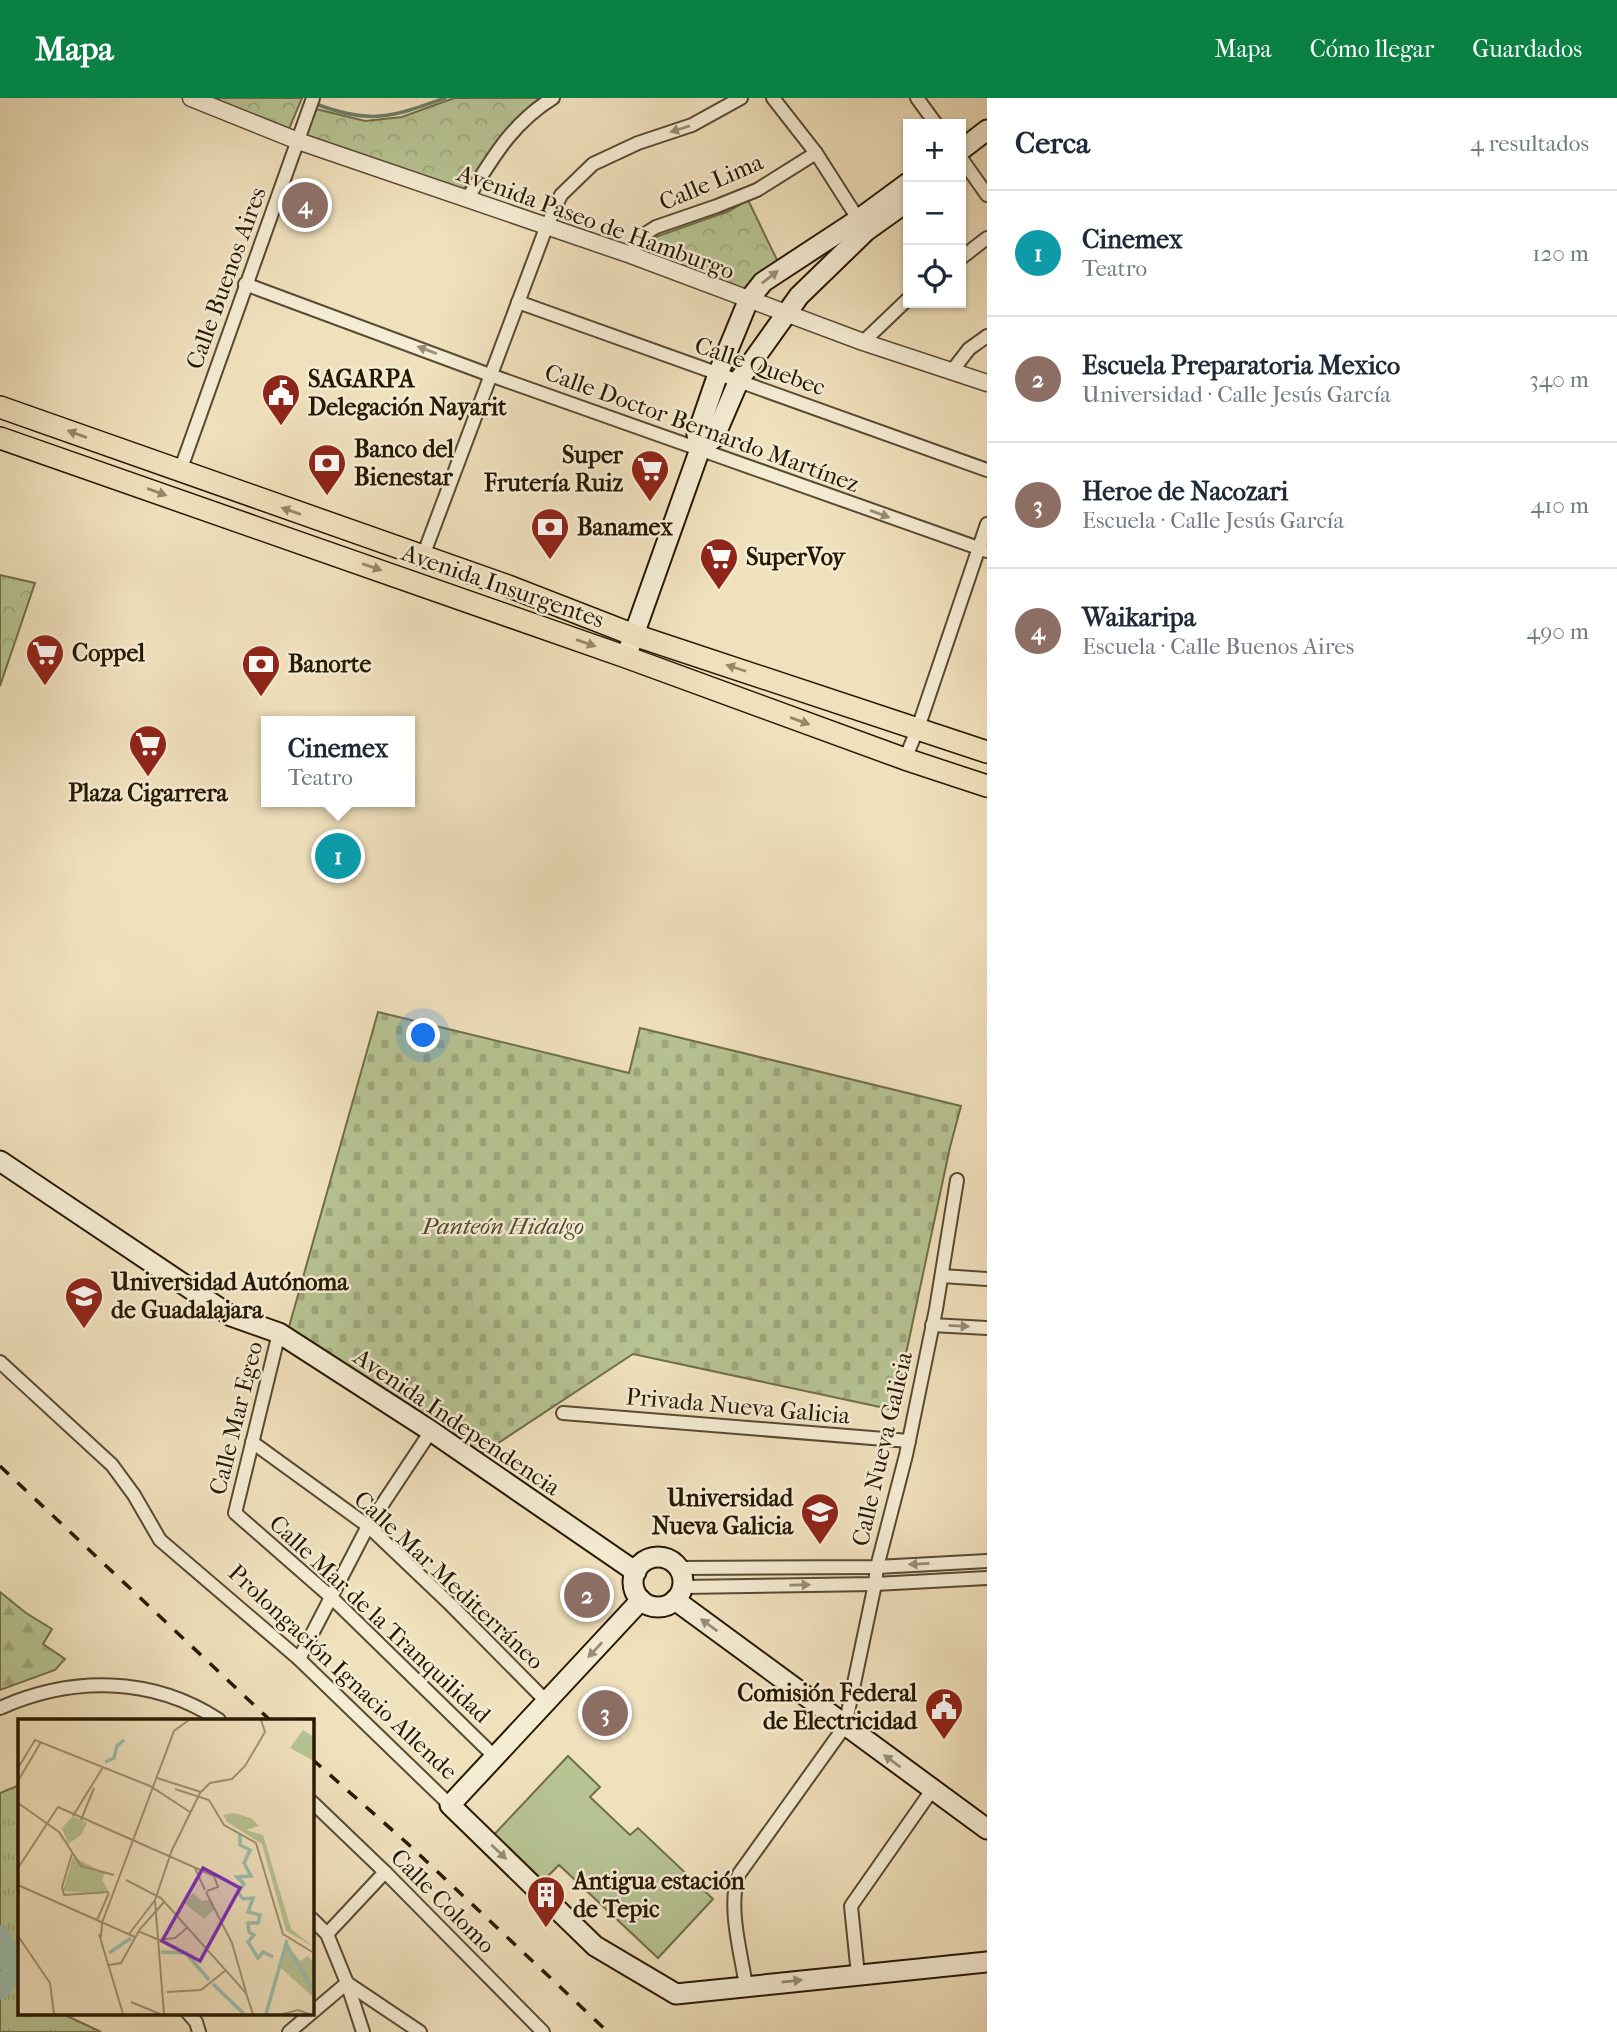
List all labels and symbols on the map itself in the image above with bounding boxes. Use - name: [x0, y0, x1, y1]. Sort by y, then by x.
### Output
- one-way arrow: [670, 124, 691, 135]
- street label: Calle Lima: [655, 147, 768, 216]
- street label: Avenida Paseo de Hamburgo: [453, 158, 738, 285]
- pin: 4: [282, 179, 328, 231]
- street label: Calle Buenos Aires: [180, 183, 272, 373]
- one-way arrow: [761, 270, 779, 285]
- street label: Calle Quebec: [691, 331, 829, 401]
- one-way arrow: [416, 345, 437, 356]
- street label: Calle Doctor Bernardo Martínez: [541, 358, 863, 498]
- place label: SAGARPA Delegación Nayarit: [308, 365, 507, 421]
- public building icon: SAGARPA Delegación Nayarit: [260, 372, 302, 427]
- one-way arrow: [66, 428, 87, 439]
- place label: Banco del Bienestar: [354, 435, 454, 491]
- place label: Super Frutería Ruiz: [483, 441, 624, 497]
- bank icon: Banco del Bienestar: [306, 442, 348, 497]
- supermarket icon: Super Frutería Ruiz: [629, 448, 671, 503]
- one-way arrow: [147, 487, 168, 498]
- one-way arrow: [281, 505, 302, 516]
- bank icon: Banamex: [529, 506, 571, 561]
- one-way arrow: [869, 509, 890, 520]
- place label: Banamex: [577, 513, 673, 541]
- supermarket icon: SuperVoy: [698, 536, 740, 591]
- street label: Avenida Insurgentes: [397, 538, 608, 634]
- place label: SuperVoy: [746, 543, 846, 571]
- one-way arrow: [361, 562, 382, 573]
- supermarket icon: Coppel: [24, 632, 66, 687]
- one-way arrow: [576, 638, 597, 649]
- place label: Coppel: [72, 639, 145, 667]
- bank icon: Banorte: [240, 643, 282, 698]
- place label: Banorte: [288, 650, 371, 678]
- one-way arrow: [726, 663, 747, 673]
- one-way arrow: [790, 715, 811, 726]
- supermarket icon: Plaza Cigarrera: [127, 723, 169, 778]
- place label: Plaza Cigarrera: [68, 779, 229, 807]
- pin: 1: [315, 830, 361, 882]
- your location: [406, 1018, 440, 1052]
- park label: Panteón Hidalgo: [421, 1212, 584, 1240]
- place label: Universidad Autónoma de Guadalajara: [110, 1268, 349, 1324]
- school or university icon: Universidad Autónoma de Guadalajara: [63, 1275, 105, 1330]
- one-way arrow: [949, 1321, 971, 1332]
- street label: Calle Mar Egeo: [203, 1338, 269, 1498]
- street label: Avenida Independencia: [348, 1342, 566, 1502]
- street label: Calle Nueva Galicia: [846, 1348, 918, 1549]
- street label: Privada Nueva Galicia: [625, 1382, 852, 1430]
- place label: Universidad Nueva Galicia: [652, 1484, 794, 1540]
- street label: Calle Mar Mediterráneo: [348, 1485, 550, 1675]
- school or university icon: Universidad Nueva Galicia: [799, 1491, 841, 1546]
- street label: Calle Mar de la Tranquilidad: [264, 1509, 497, 1730]
- street label: Prolongación Ignacio Allende: [223, 1559, 463, 1786]
- one-way arrow: [908, 1559, 930, 1570]
- pin: 2: [564, 1569, 610, 1621]
- one-way arrow: [789, 1579, 811, 1591]
- one-way arrow: [700, 1619, 718, 1633]
- one-way arrow: [587, 1641, 603, 1659]
- place label: Comisión Federal de Electricidad: [737, 1679, 918, 1735]
- public building icon: Comisión Federal de Electricidad: [923, 1686, 965, 1741]
- pin: 3: [582, 1687, 628, 1739]
- inset map: [18, 1719, 313, 2014]
- one-way arrow: [883, 1754, 901, 1768]
- street label: Calle Colomo: [385, 1843, 501, 1959]
- one-way arrow: [490, 1844, 507, 1860]
- place label: Antigua estación de Tepic: [571, 1867, 746, 1923]
- building icon: Antigua estación de Tepic: [525, 1874, 567, 1929]
- one-way arrow: [781, 1975, 803, 1986]

